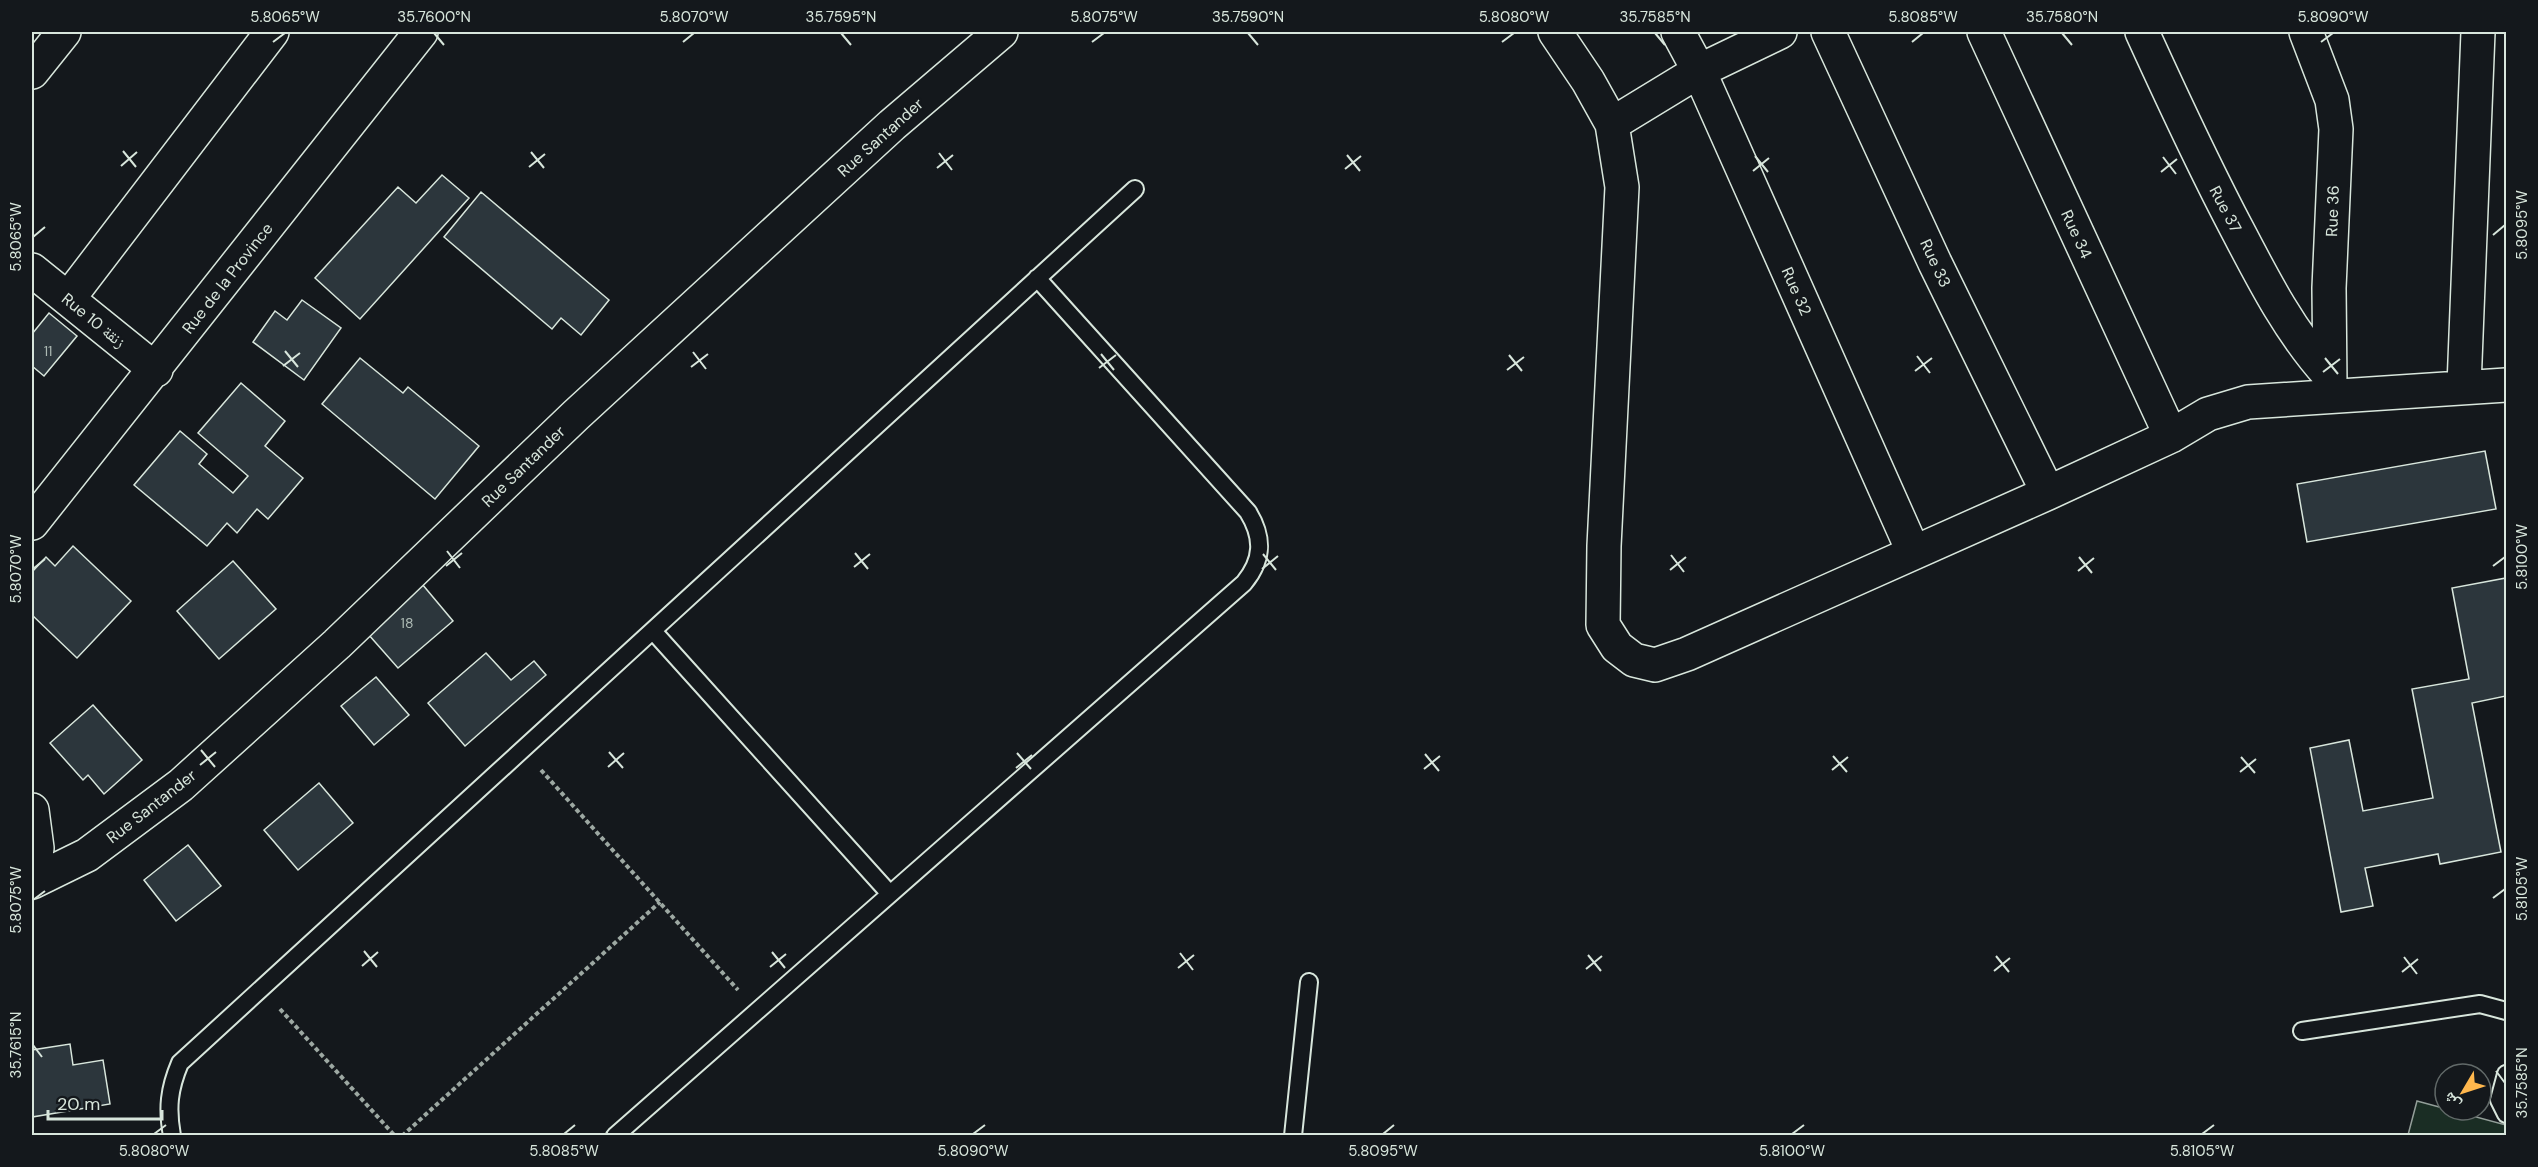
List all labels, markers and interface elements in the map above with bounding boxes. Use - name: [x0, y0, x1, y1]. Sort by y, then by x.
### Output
- text: 5.8065°W: [250, 7, 320, 27]
- text: 35.7600°N: [397, 7, 471, 27]
- text: 5.8070°W: [659, 7, 729, 27]
- text: 35.7595°N: [806, 7, 876, 27]
- text: 5.8075°W: [1070, 7, 1138, 27]
- text: 35.7590°N: [1212, 7, 1284, 27]
- text: 5.8080°W: [1479, 7, 1550, 27]
- text: 35.7585°N: [1619, 7, 1691, 27]
- text: 5.8085°W: [1888, 7, 1958, 27]
- text: 35.7580°N: [2026, 7, 2098, 27]
- text: 5.8090°W: [2298, 7, 2369, 27]
- street label: Rue Santander: [833, 93, 928, 181]
- street label: Rue 37: [2205, 182, 2247, 236]
- street label: Rue 36: [2321, 185, 2344, 237]
- text: 5.8095°W: [2512, 190, 2532, 260]
- text: 5.8065°W: [6, 202, 26, 272]
- street label: Rue 34: [2056, 207, 2097, 262]
- street label: Rue de la Province: [177, 218, 277, 338]
- street label: Rue 33: [1915, 236, 1956, 291]
- street label: Rue 32: [1777, 264, 1816, 319]
- street label: Rue 10 زنقة: [57, 288, 130, 353]
- house number: 11: [44, 342, 52, 360]
- street label: Rue Santander: [477, 421, 570, 512]
- text: 5.8100°W: [2512, 524, 2532, 590]
- text: 5.8070°W: [6, 534, 26, 604]
- house number: 18: [401, 614, 413, 632]
- street label: Rue Santander: [102, 765, 201, 848]
- text: 5.8105°W: [2512, 856, 2532, 921]
- text: 5.8075°W: [6, 866, 26, 934]
- text: 35.7615°N: [6, 1012, 26, 1078]
- text: 35.7585°N: [2512, 1047, 2532, 1119]
- north arrow: [2433, 1062, 2493, 1122]
- scale bar: [48, 1083, 162, 1121]
- text: ش: [2438, 1088, 2465, 1114]
- text: 20 m: [57, 1092, 100, 1116]
- text: 5.8080°W: [119, 1141, 190, 1161]
- text: 5.8085°W: [529, 1141, 599, 1161]
- text: 5.8090°W: [938, 1141, 1009, 1161]
- text: 5.8095°W: [1348, 1141, 1418, 1161]
- text: 5.8100°W: [1759, 1141, 1825, 1161]
- text: 5.8105°W: [2170, 1141, 2235, 1161]

